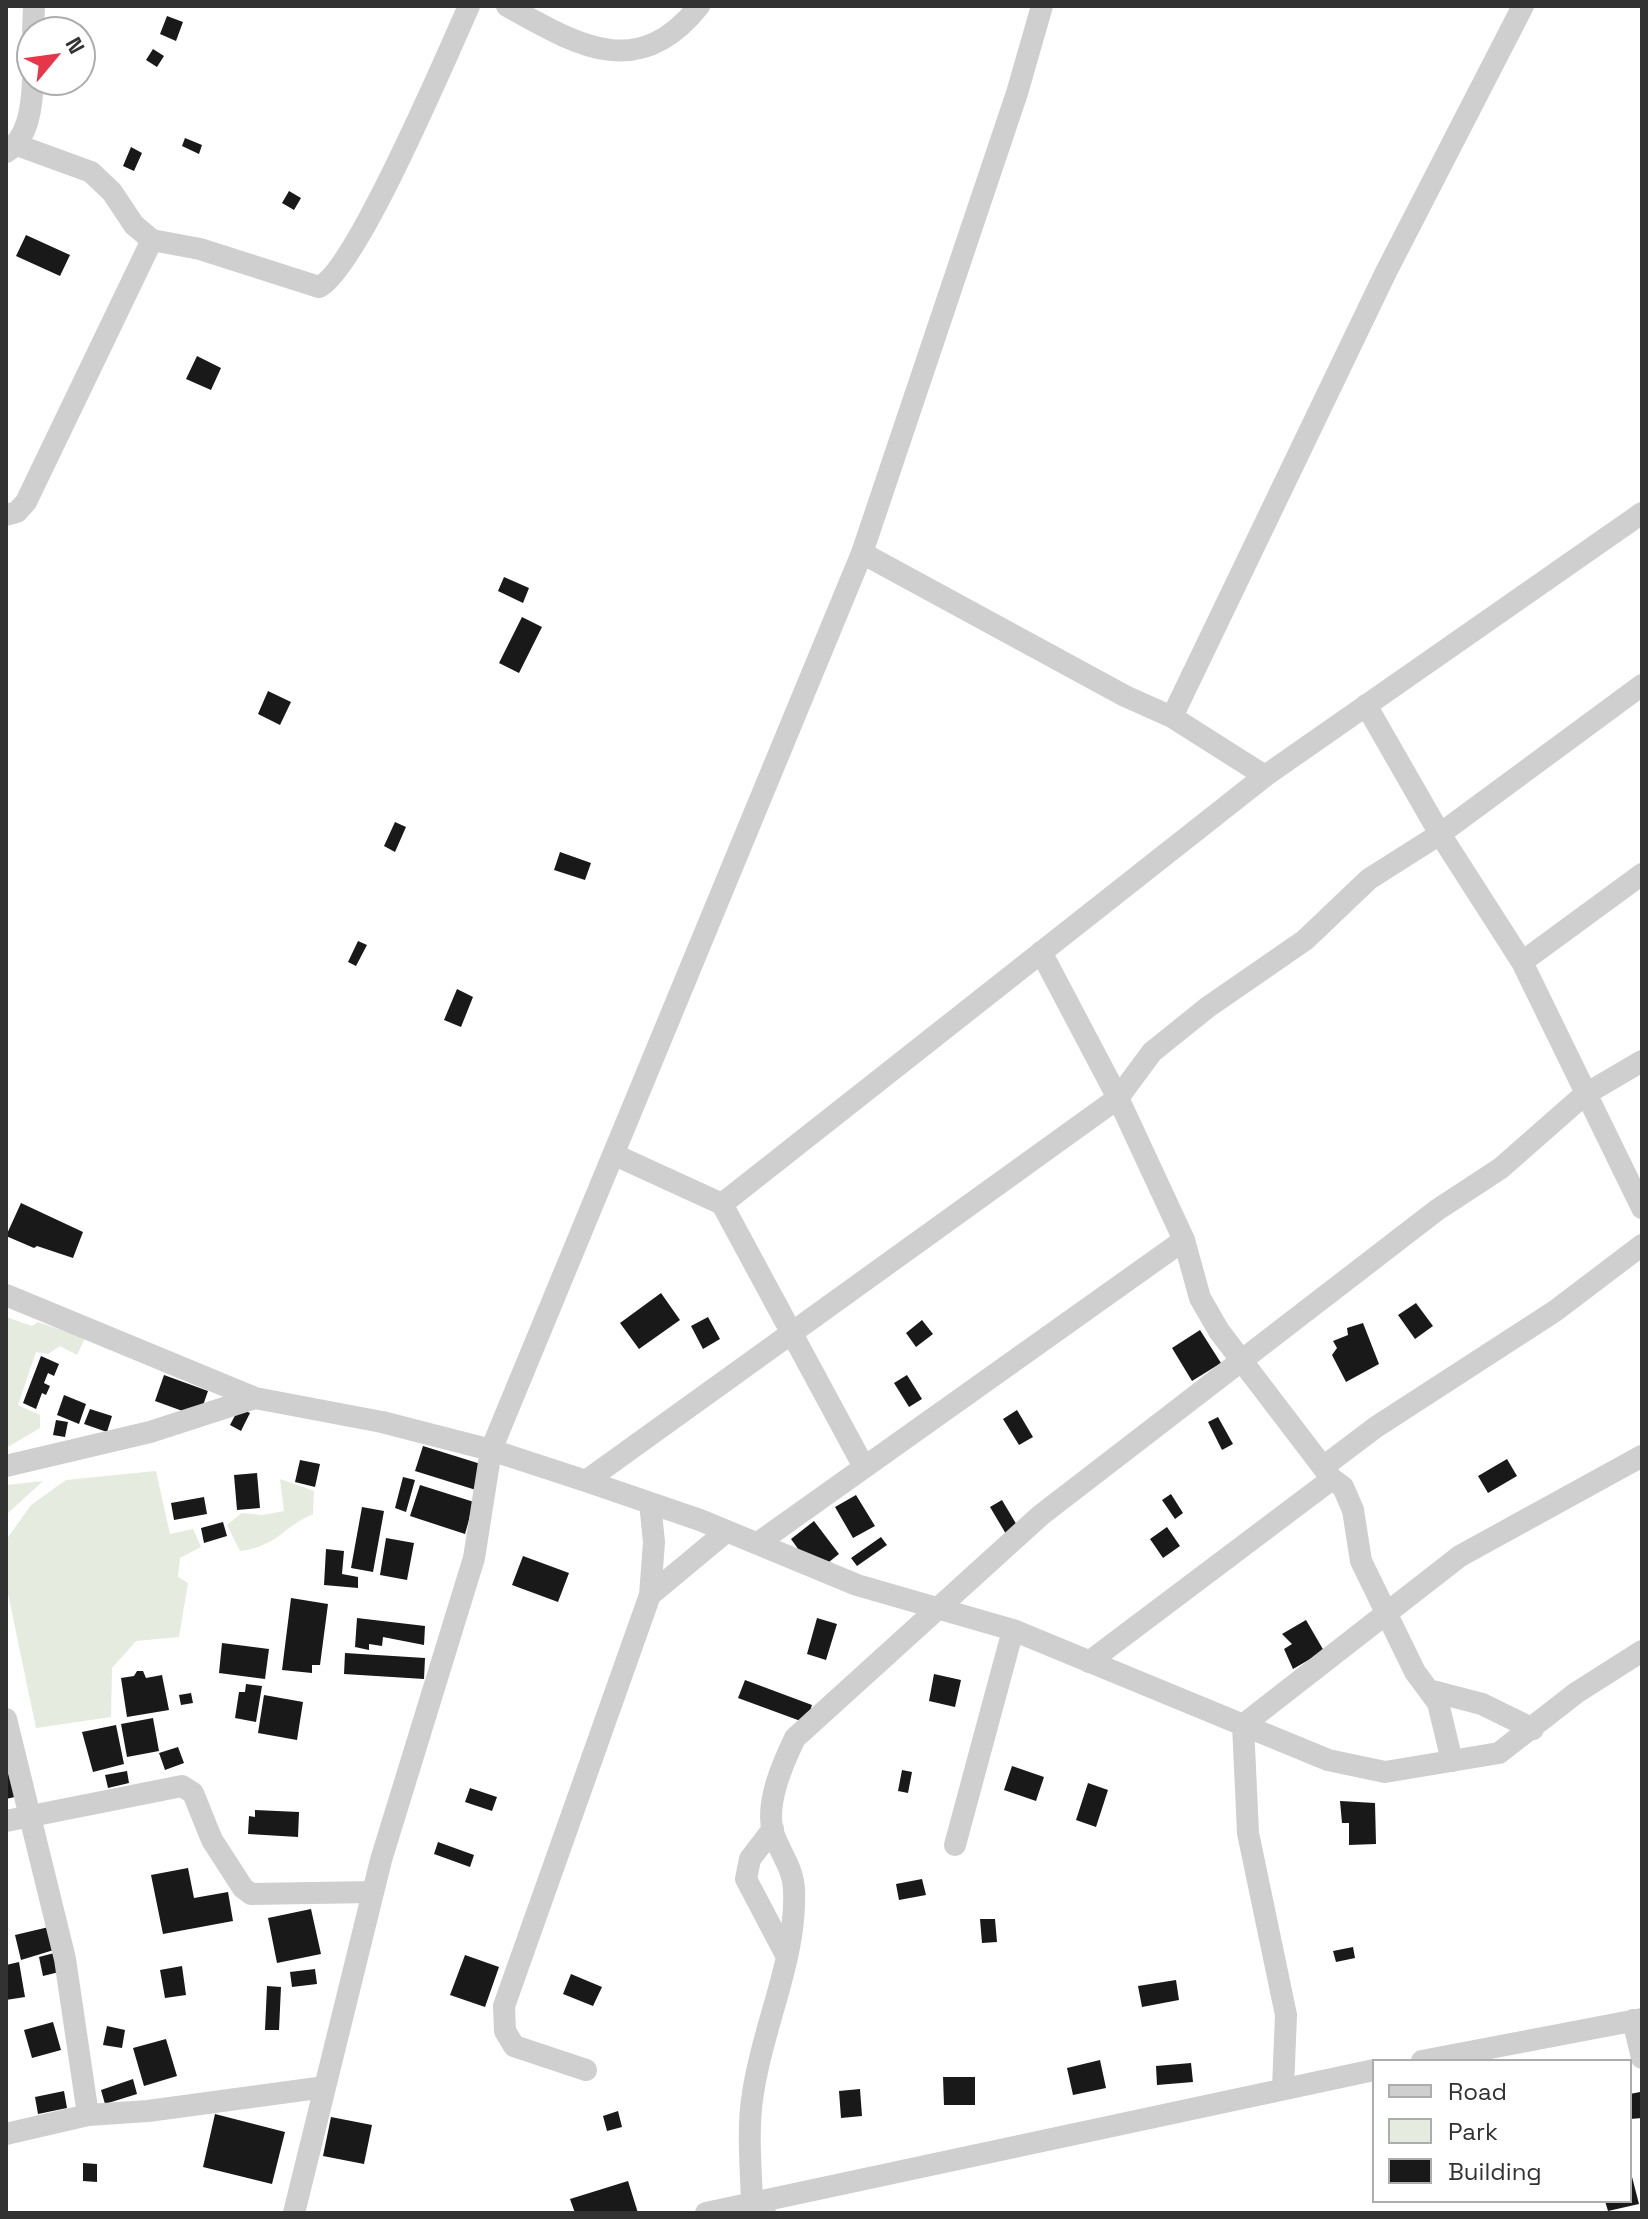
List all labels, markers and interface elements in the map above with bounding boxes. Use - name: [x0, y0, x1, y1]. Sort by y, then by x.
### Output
- north arrow: [16, 16, 96, 96]
- text: N: [59, 32, 91, 59]
- legend: [1372, 2059, 1632, 2203]
- text: Road: [1448, 2076, 1507, 2107]
- text: Park: [1448, 2116, 1498, 2147]
- text: Building: [1448, 2156, 1542, 2187]

